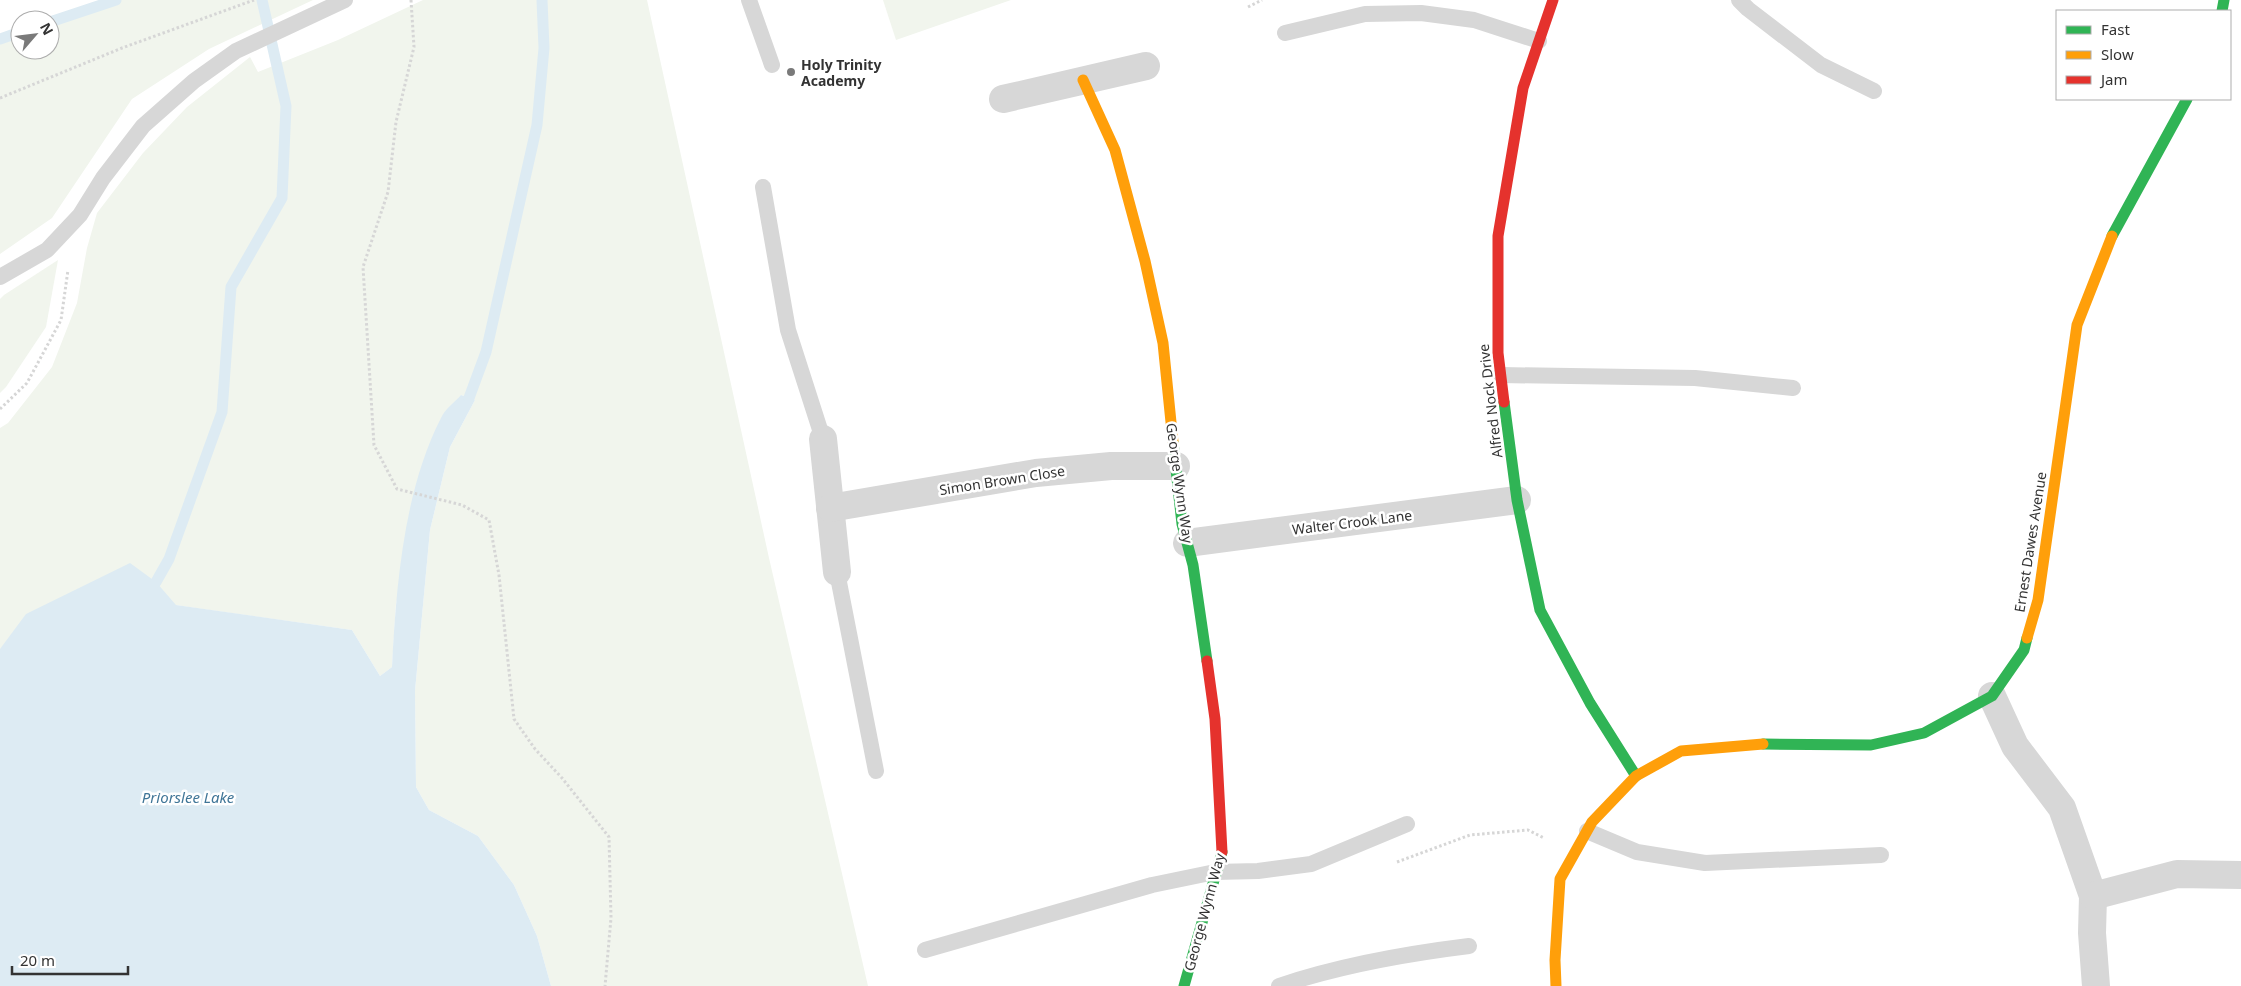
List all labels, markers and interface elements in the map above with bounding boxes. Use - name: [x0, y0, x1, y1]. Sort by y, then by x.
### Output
- north arrow: [10, 10, 60, 60]
- legend: [2056, 10, 2231, 100]
- text: N: [36, 19, 58, 38]
- text: Fast: [2101, 19, 2130, 39]
- text: Slow: [2101, 44, 2134, 64]
- place label: Holy Trinity Academy: [801, 55, 881, 90]
- marker: Holy Trinity Academy: [785, 66, 797, 78]
- text: Jam: [2099, 69, 2128, 89]
- street label: Alfred Nock Drive: [1474, 343, 1506, 459]
- street label: George Wynn Way: [1162, 422, 1198, 545]
- street label: Simon Brown Close: [938, 461, 1066, 499]
- street label: Ernest Dawes Avenue: [2010, 470, 2051, 614]
- street label: Walter Crook Lane: [1291, 505, 1413, 539]
- water label: Priorslee Lake: [142, 787, 235, 807]
- street label: George Wynn Way: [1179, 850, 1229, 973]
- scale bar: [12, 944, 129, 976]
- text: 20 m: [20, 950, 55, 970]

